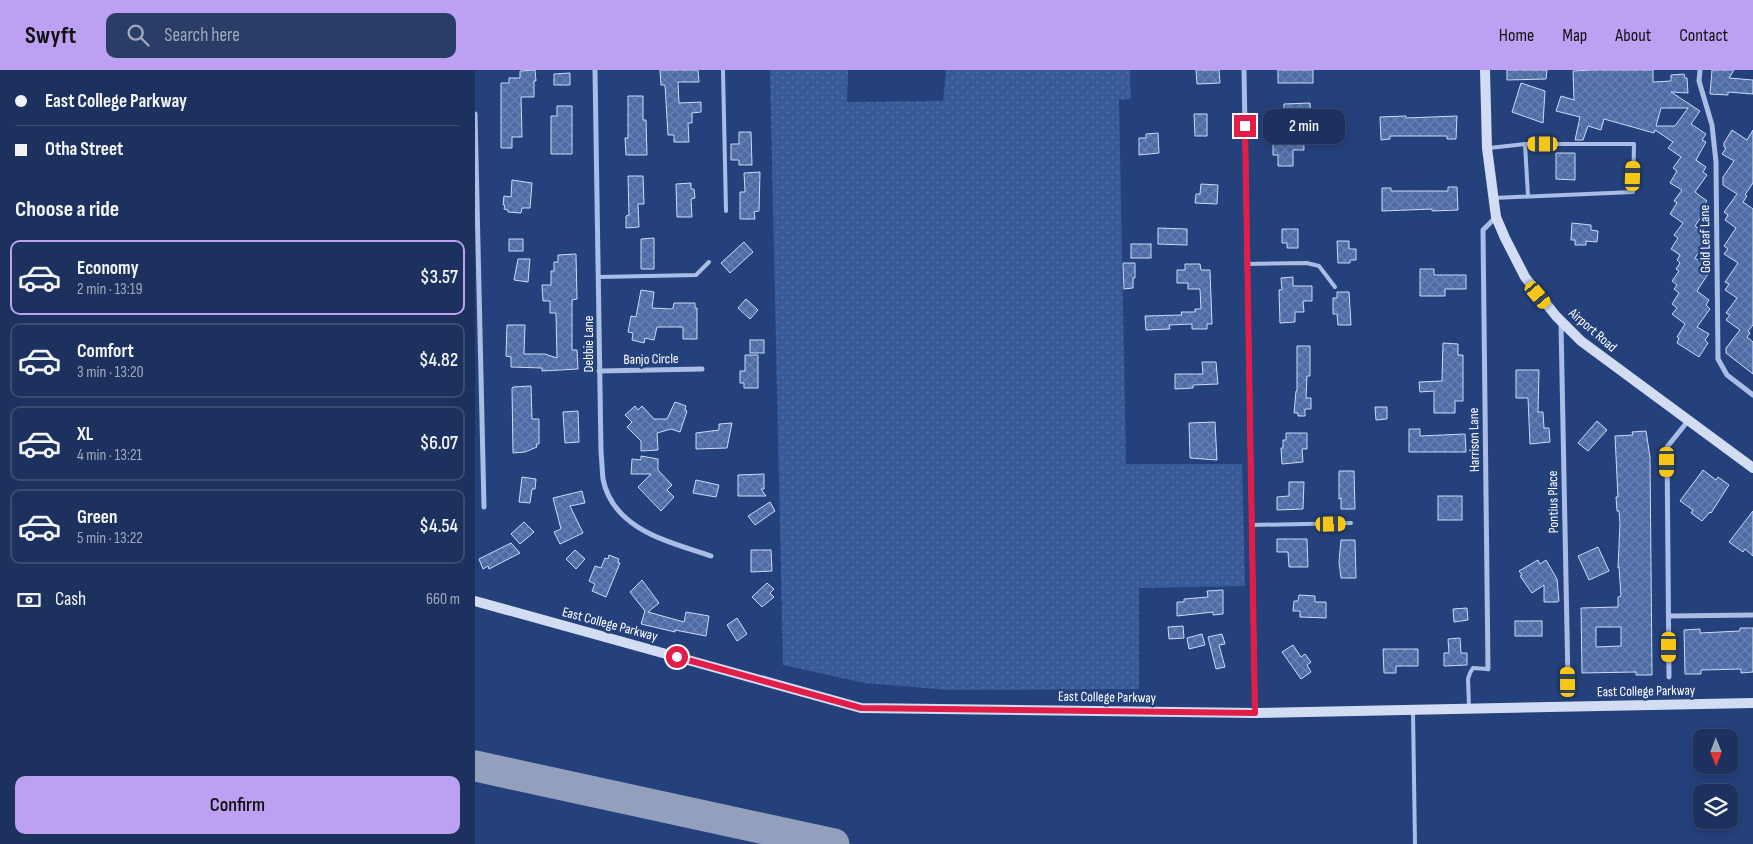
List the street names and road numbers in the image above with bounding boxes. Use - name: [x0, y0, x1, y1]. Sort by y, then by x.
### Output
- street label: Gold Leaf Lane: [1696, 205, 1714, 273]
- street label: Airport Road: [1565, 304, 1621, 356]
- street label: Debbie Lane: [580, 316, 597, 372]
- street label: Banjo Circle: [623, 350, 679, 368]
- street label: Harrison Lane: [1465, 408, 1483, 472]
- street label: Pontius Place: [1544, 470, 1562, 534]
- street label: East College Parkway: [560, 603, 660, 645]
- street label: East College Parkway: [1597, 682, 1696, 700]
- street label: East College Parkway: [1058, 688, 1157, 706]

